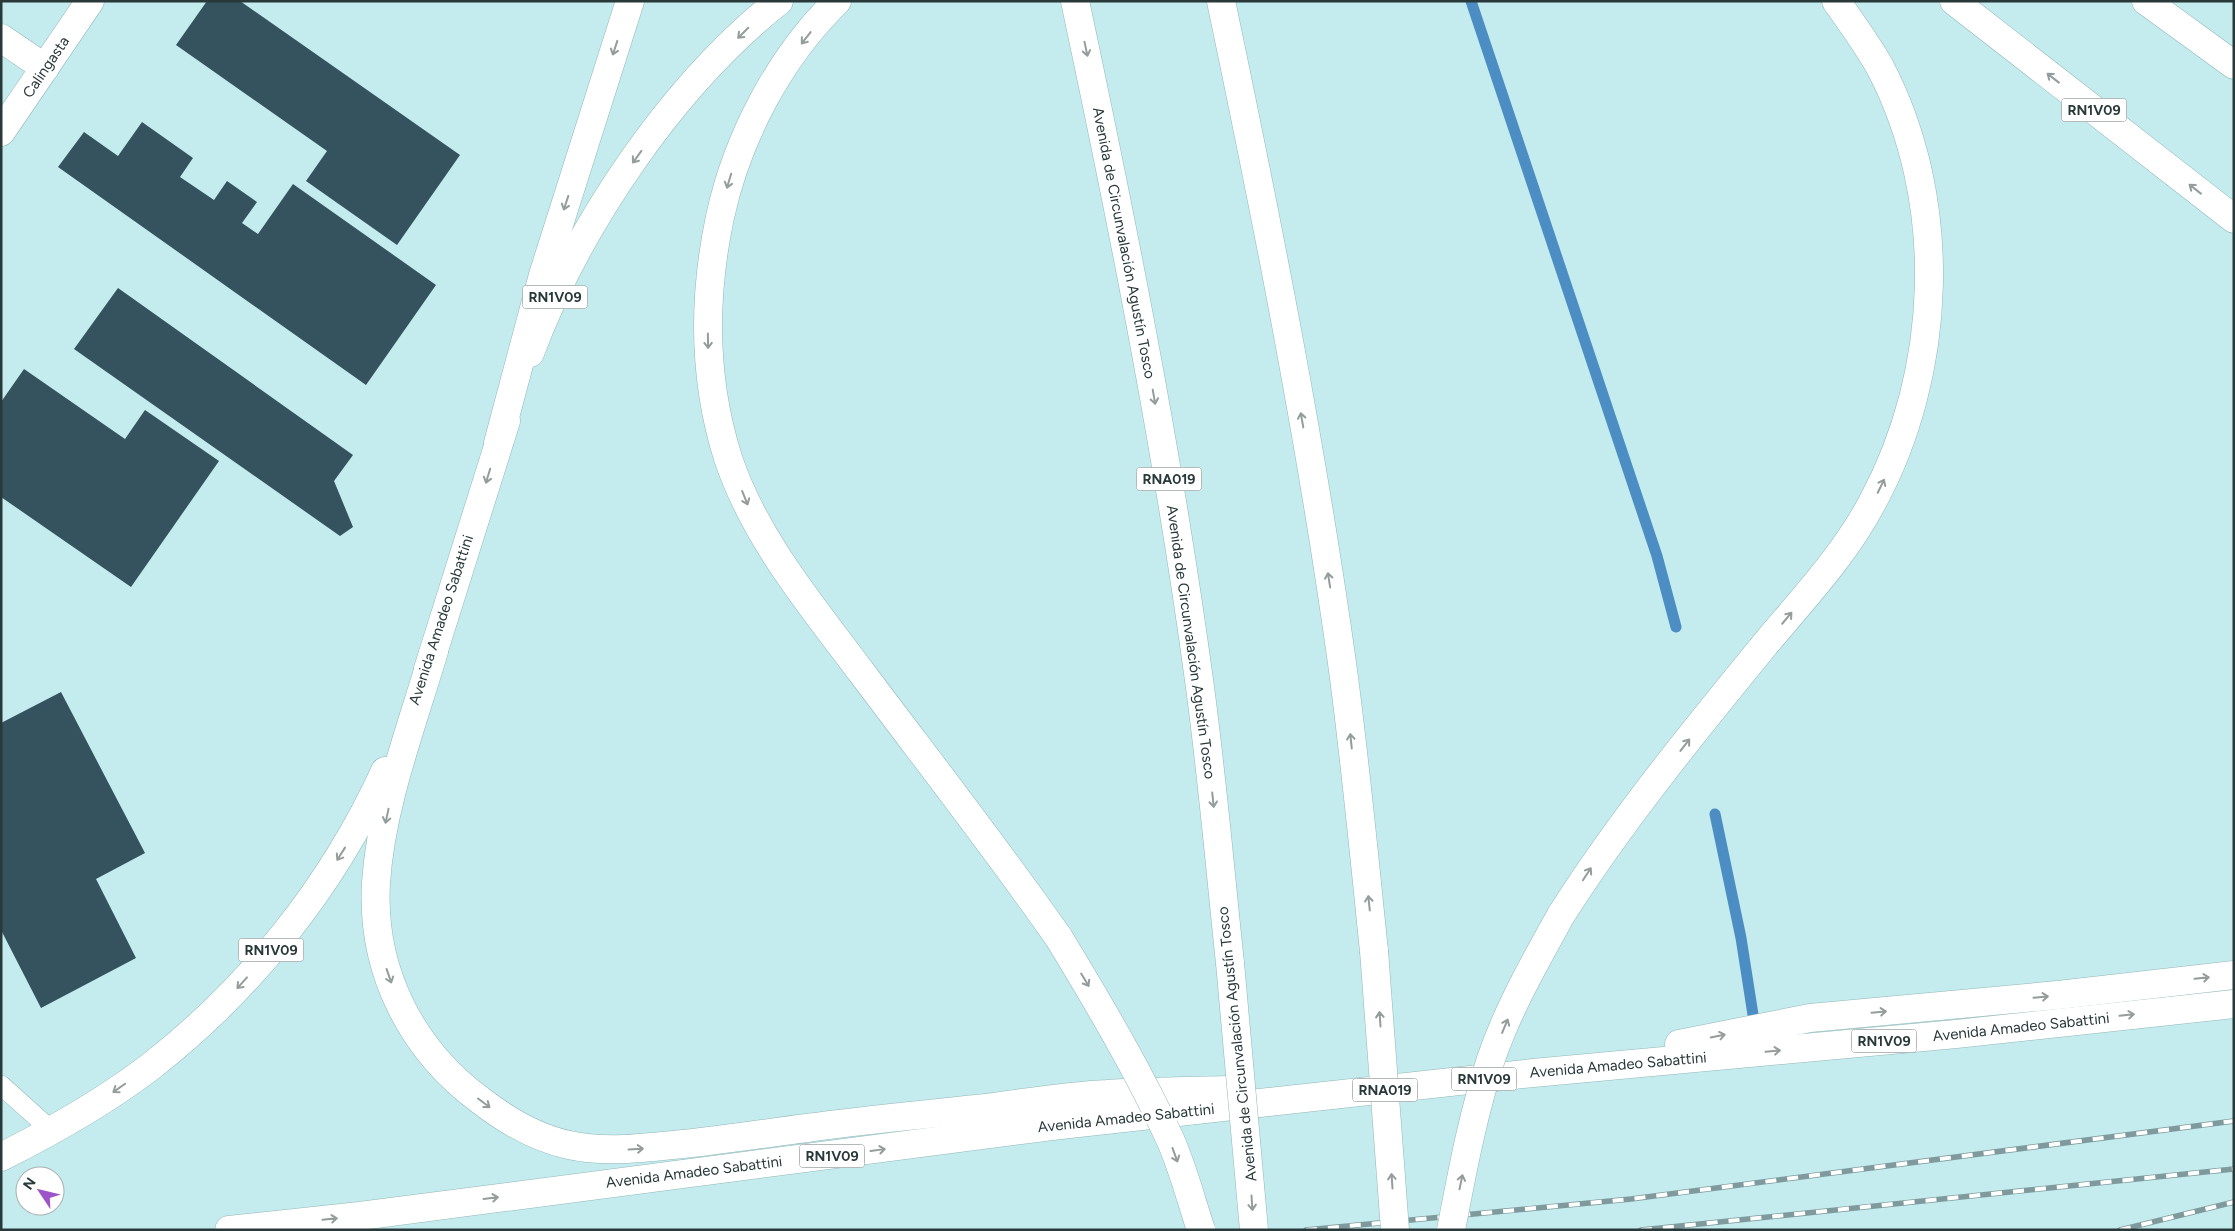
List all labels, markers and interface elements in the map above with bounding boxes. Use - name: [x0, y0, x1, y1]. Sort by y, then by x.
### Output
- one-way arrow: [737, 27, 749, 39]
- one-way arrow: [800, 32, 811, 45]
- street label: Calingasta: [19, 33, 73, 101]
- one-way arrow: [610, 39, 620, 55]
- one-way arrow: [1081, 40, 1091, 56]
- one-way arrow: [2047, 73, 2060, 84]
- road number: RN1V09: [2062, 98, 2126, 122]
- street label: Avenida de Circunvalación Agustín Tosco: [1089, 106, 1159, 381]
- one-way arrow: [632, 150, 642, 164]
- one-way arrow: [724, 172, 734, 188]
- one-way arrow: [2188, 184, 2202, 194]
- one-way arrow: [561, 194, 571, 210]
- road number: RN1V09: [522, 286, 588, 308]
- one-way arrow: [703, 332, 713, 349]
- one-way arrow: [1150, 389, 1160, 405]
- one-way arrow: [1297, 412, 1307, 428]
- one-way arrow: [482, 468, 492, 484]
- road number: RNA019: [1136, 468, 1202, 490]
- one-way arrow: [1877, 479, 1886, 494]
- one-way arrow: [740, 490, 750, 505]
- street label: Avenida de Circunvalación Agustín Tosco: [1163, 504, 1219, 780]
- street label: Avenida Amadeo Sabattini: [405, 533, 477, 707]
- one-way arrow: [1324, 573, 1334, 589]
- one-way arrow: [1782, 612, 1793, 625]
- one-way arrow: [1346, 733, 1356, 749]
- one-way arrow: [1680, 738, 1691, 751]
- one-way arrow: [1208, 792, 1218, 808]
- one-way arrow: [382, 807, 391, 823]
- one-way arrow: [335, 846, 345, 860]
- one-way arrow: [1582, 867, 1592, 881]
- one-way arrow: [1364, 895, 1374, 911]
- street label: Avenida de Circunvalación Agustín Tosco: [1214, 905, 1260, 1182]
- road number: RN1V09: [238, 938, 304, 962]
- one-way arrow: [384, 968, 394, 984]
- one-way arrow: [1080, 972, 1090, 986]
- one-way arrow: [2194, 973, 2210, 983]
- one-way arrow: [236, 976, 248, 989]
- one-way arrow: [2032, 992, 2048, 1001]
- one-way arrow: [1871, 1007, 1887, 1017]
- street label: Avenida Amadeo Sabattini: [1932, 1009, 2110, 1045]
- one-way arrow: [2118, 1010, 2134, 1020]
- one-way arrow: [1375, 1011, 1384, 1027]
- one-way arrow: [1500, 1019, 1510, 1034]
- road number: RN1V09: [1852, 1030, 1916, 1052]
- one-way arrow: [1710, 1031, 1726, 1041]
- one-way arrow: [1765, 1046, 1781, 1056]
- street label: Avenida Amadeo Sabattini: [1529, 1048, 1707, 1082]
- road number: RN1V09: [1452, 1068, 1516, 1090]
- road number: RNA019: [1352, 1078, 1418, 1102]
- one-way arrow: [112, 1083, 126, 1093]
- one-way arrow: [477, 1098, 490, 1109]
- street label: Avenida Amadeo Sabattini: [1037, 1100, 1215, 1136]
- one-way arrow: [627, 1144, 643, 1153]
- road number: RN1V09: [800, 1144, 864, 1168]
- one-way arrow: [870, 1144, 886, 1154]
- one-way arrow: [1171, 1147, 1180, 1162]
- street label: Avenida Amadeo Sabattini: [605, 1152, 783, 1192]
- north arrow: [15, 1166, 65, 1216]
- one-way arrow: [1387, 1173, 1397, 1189]
- one-way arrow: [1456, 1174, 1466, 1190]
- text: N: [20, 1175, 40, 1193]
- one-way arrow: [483, 1193, 499, 1203]
- one-way arrow: [1248, 1195, 1257, 1211]
- one-way arrow: [322, 1214, 338, 1224]

